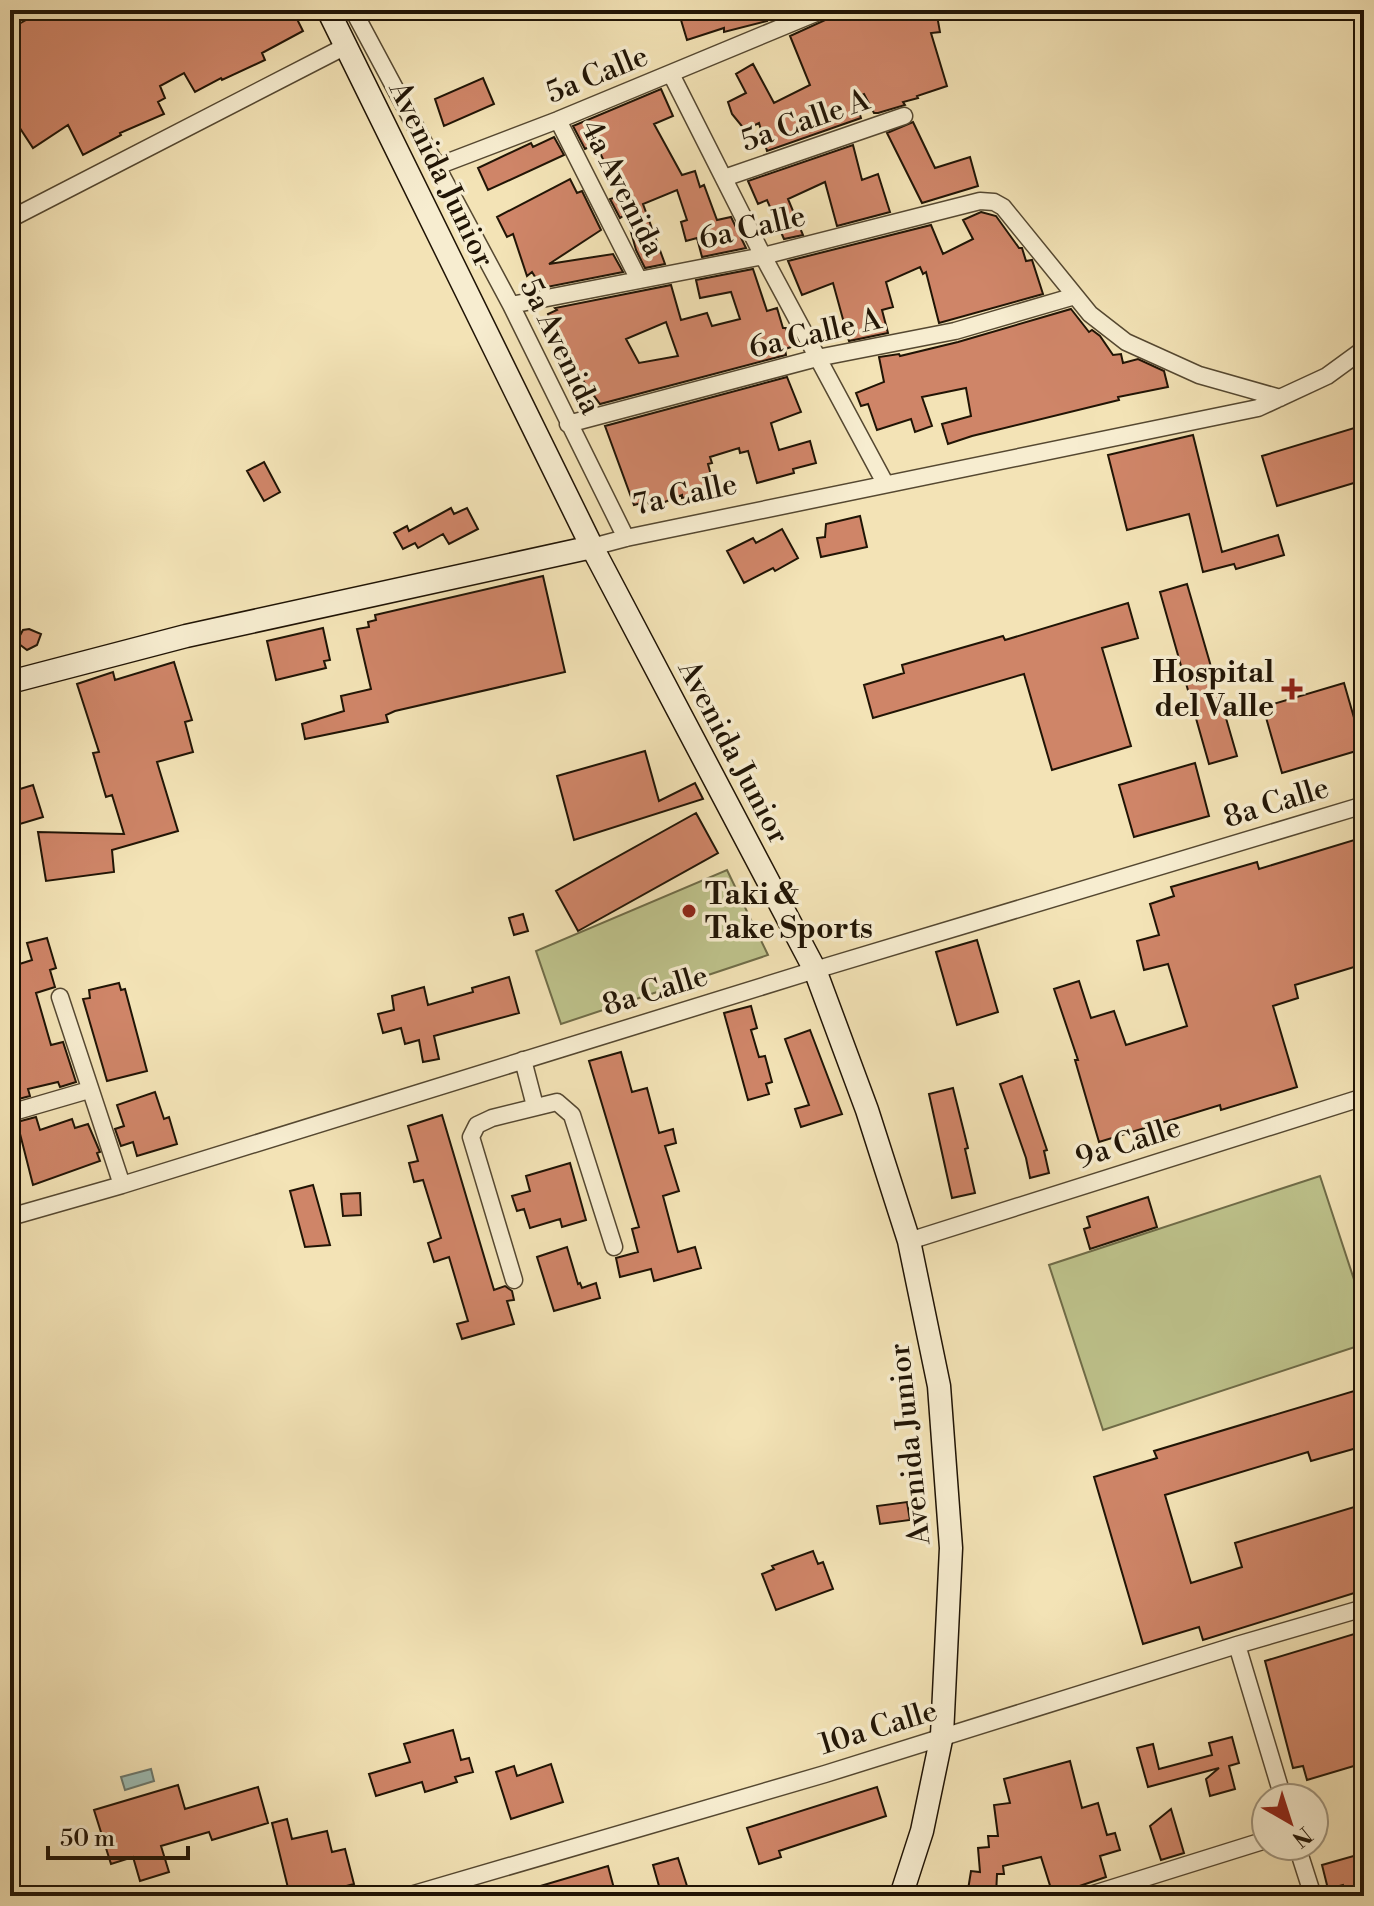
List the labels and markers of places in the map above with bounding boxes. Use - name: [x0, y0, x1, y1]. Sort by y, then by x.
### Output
- place label: Hospital del Valle: [1153, 654, 1274, 726]
- marker: Hospital del Valle: [1281, 678, 1303, 700]
- place label: Taki & Take Sports: [705, 876, 873, 948]
- marker: Taki & Take Sports: [680, 902, 698, 920]

